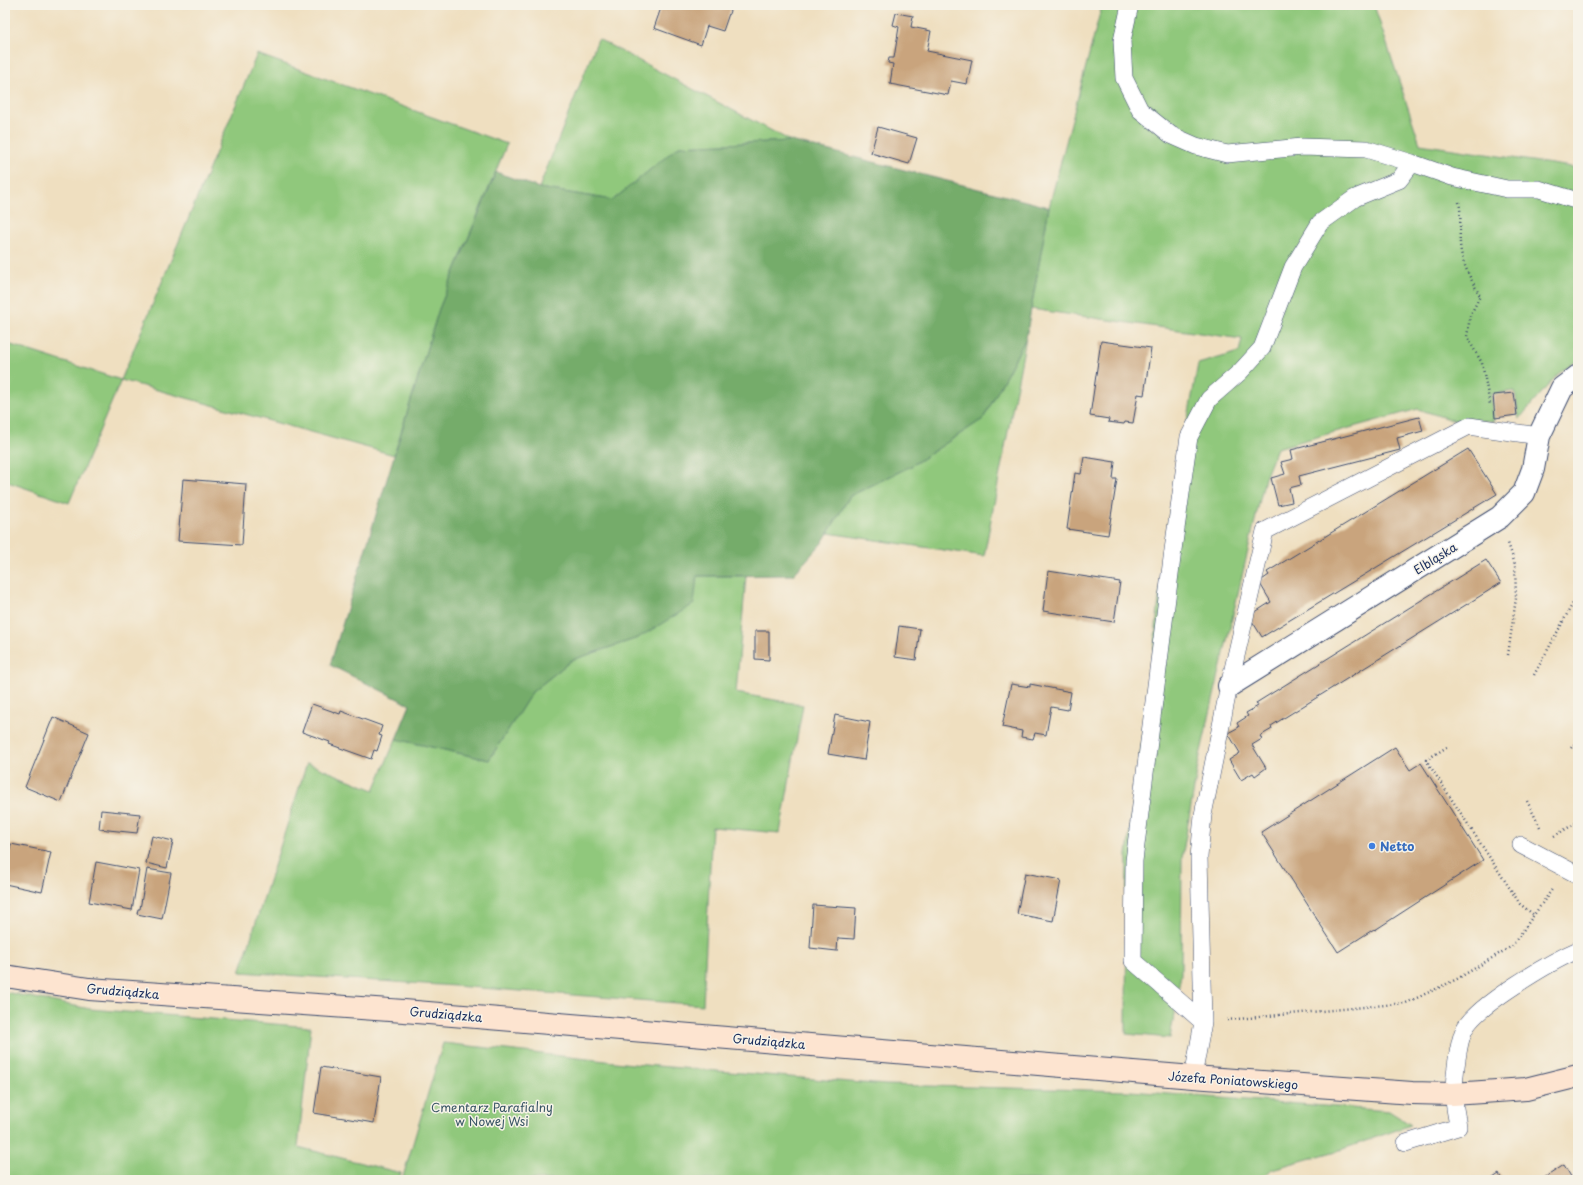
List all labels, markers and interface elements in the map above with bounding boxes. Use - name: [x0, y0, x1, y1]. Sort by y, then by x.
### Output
- street label: Elbląska: [1410, 537, 1461, 578]
- place label: Netto: [1380, 837, 1414, 855]
- marker: Netto: [1367, 841, 1377, 851]
- street label: Grudziądzka: [86, 979, 161, 1003]
- street label: Grudziądzka: [409, 1002, 484, 1026]
- street label: Grudziądzka: [732, 1029, 807, 1053]
- street label: Józefa Poniatowskiego: [1167, 1066, 1299, 1094]
- park label: Cmentarz Parafialny w Nowej Wsi: [431, 1098, 553, 1130]

